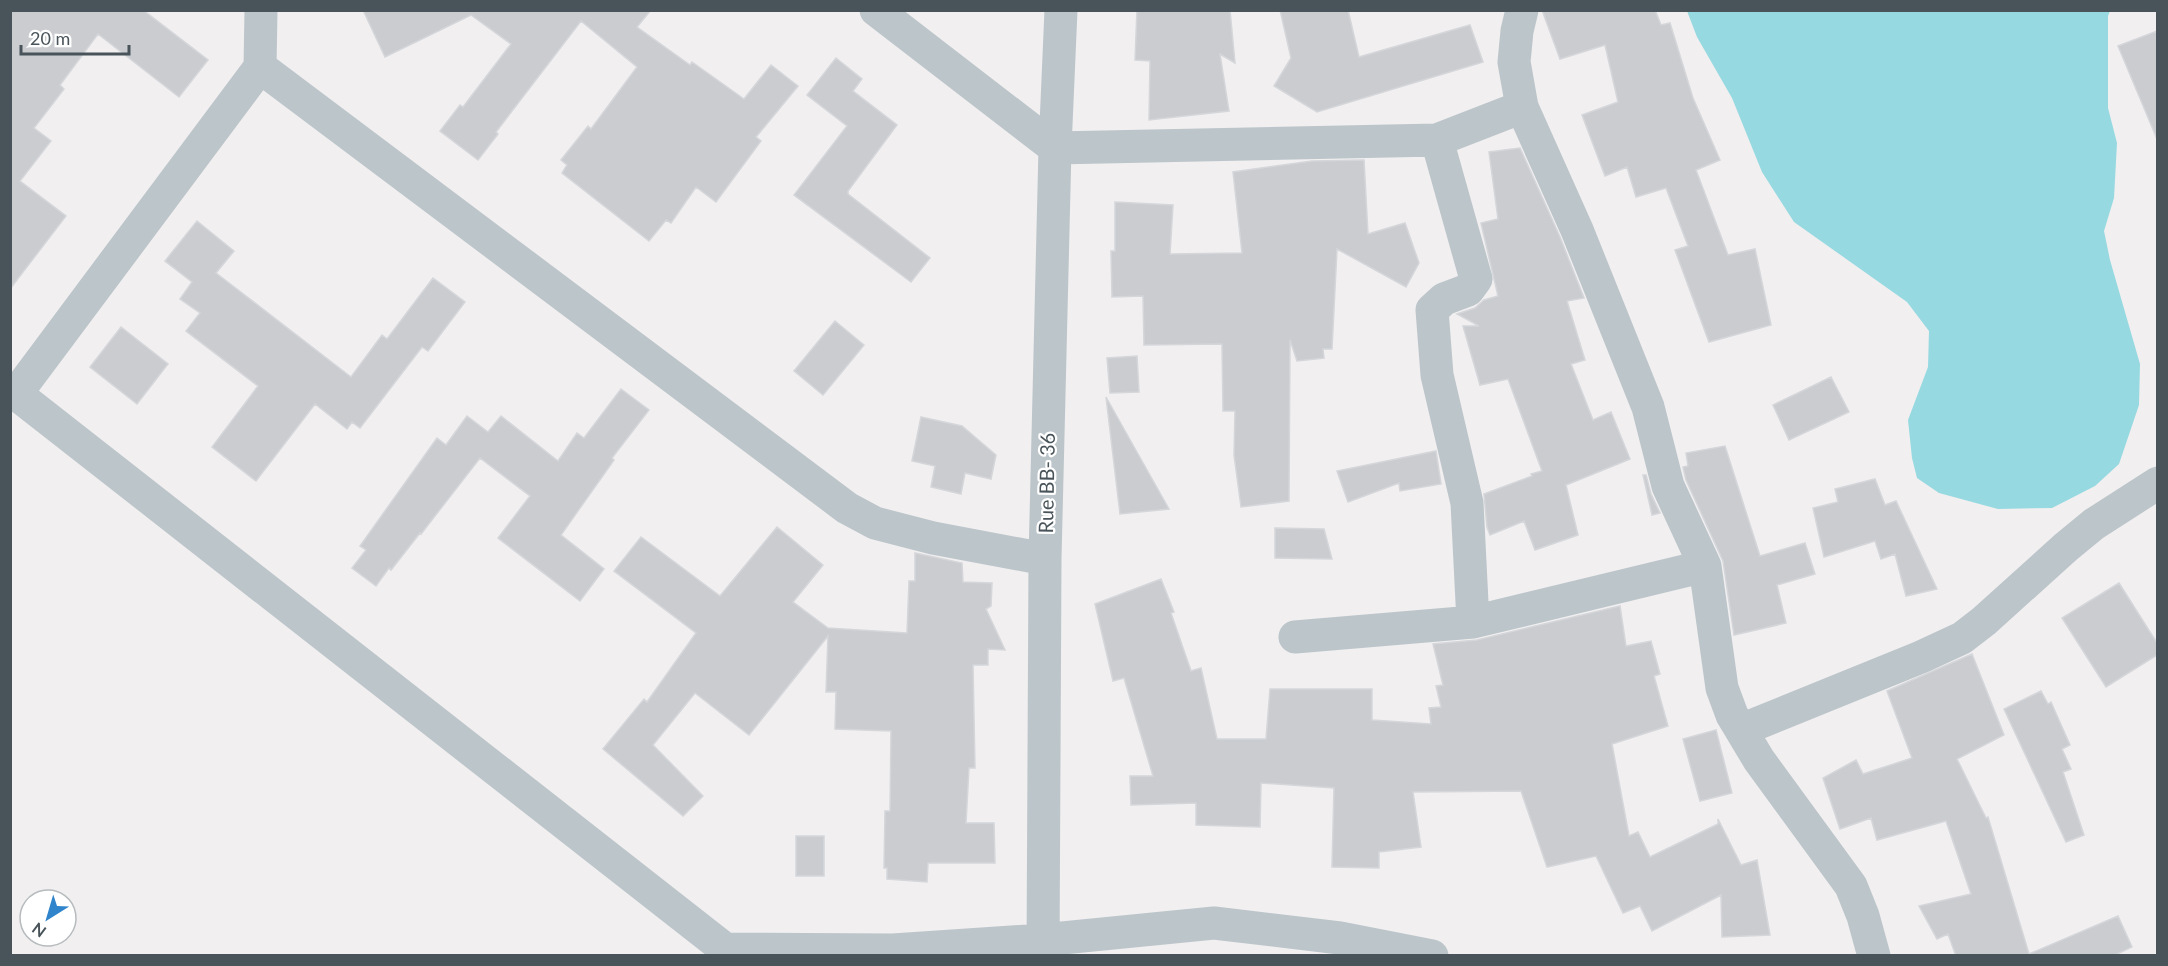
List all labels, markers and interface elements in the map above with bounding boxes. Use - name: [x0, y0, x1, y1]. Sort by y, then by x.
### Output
- scale bar: [21, 18, 129, 56]
- text: 20 m: [30, 27, 70, 49]
- street label: Rue BB- 36: [1033, 432, 1059, 533]
- north arrow: [18, 888, 78, 948]
- text: N: [28, 919, 49, 942]

